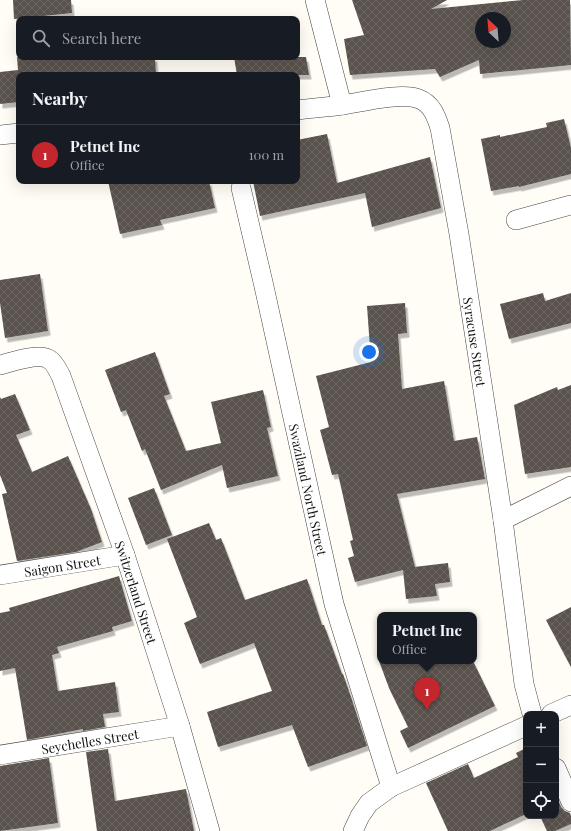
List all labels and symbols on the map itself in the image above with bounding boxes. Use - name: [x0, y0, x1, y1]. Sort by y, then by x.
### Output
- north arrow: [475, 12, 511, 48]
- street label: Syracuse Street: [460, 296, 491, 388]
- your location: [359, 342, 379, 362]
- street label: Swaziland North Street: [286, 422, 332, 557]
- street label: Switzerland Street: [112, 538, 162, 646]
- street label: Saigon Street: [23, 550, 102, 580]
- pin: 1: [414, 677, 440, 710]
- street label: Seychelles Street: [40, 724, 140, 757]

